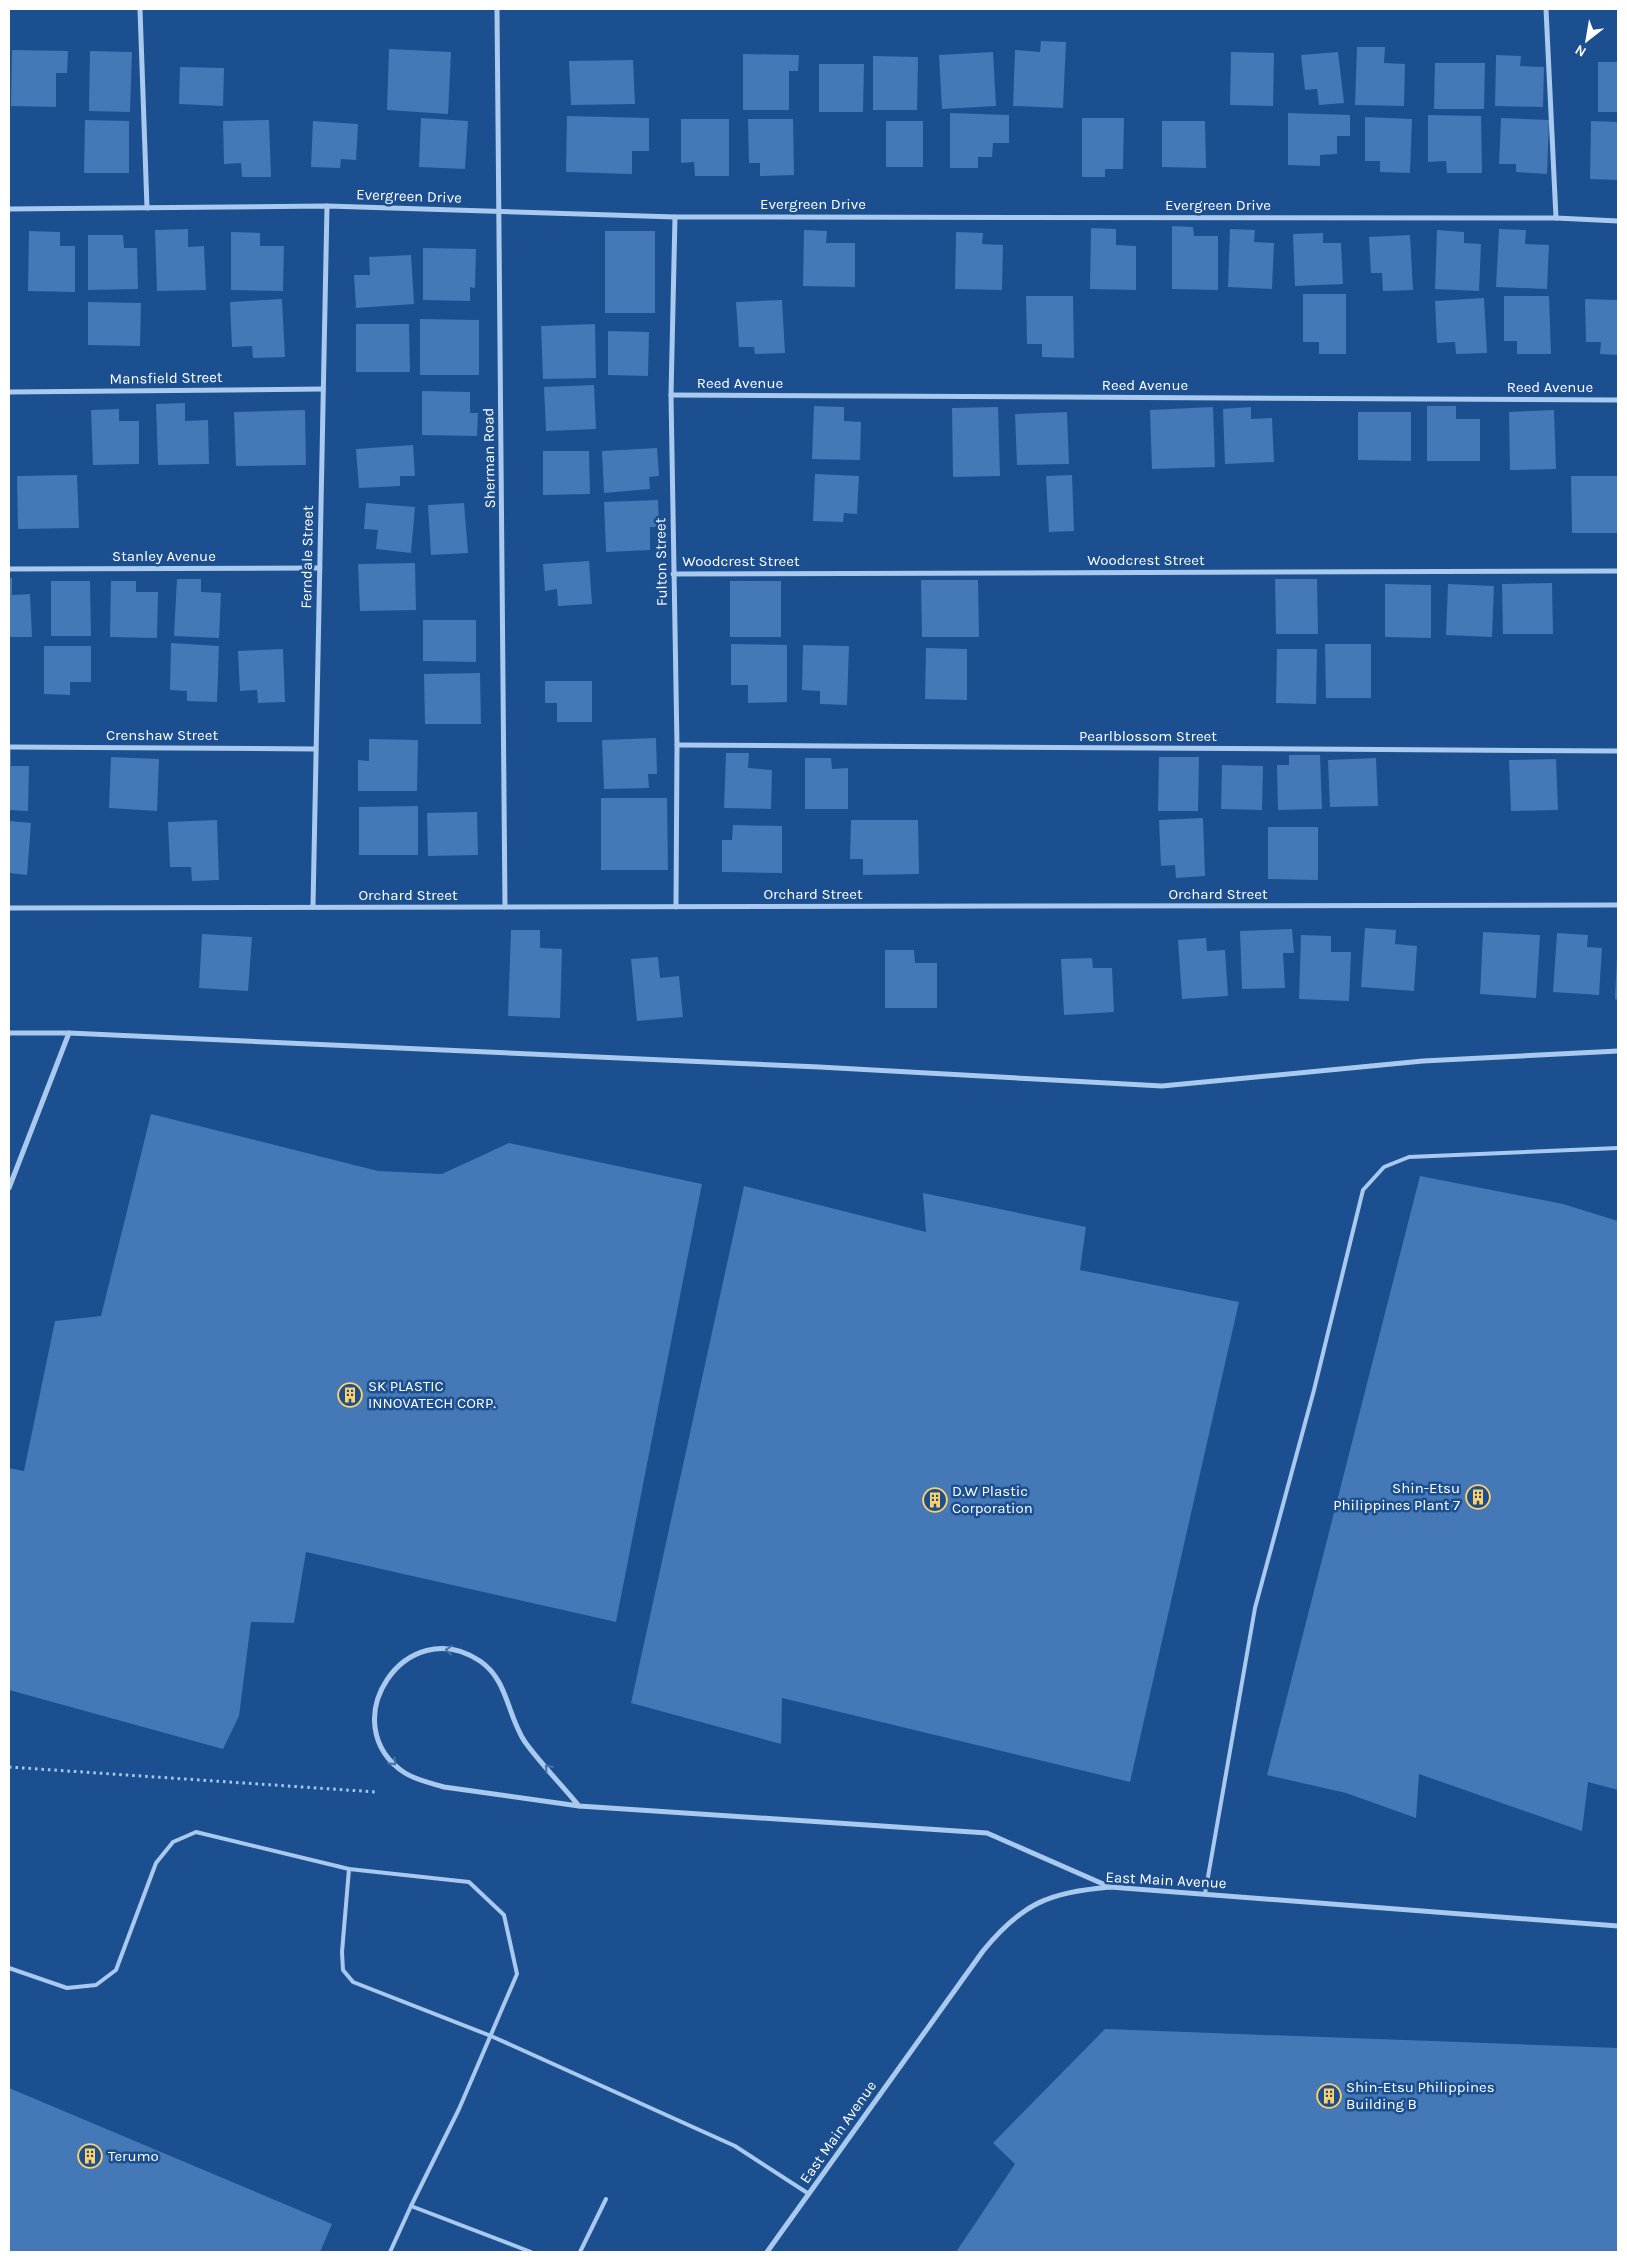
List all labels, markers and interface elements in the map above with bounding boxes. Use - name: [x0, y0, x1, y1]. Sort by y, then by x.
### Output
- north arrow: [1562, 15, 1612, 65]
- text: N: [1572, 41, 1589, 61]
- street label: Evergreen Drive: [356, 185, 462, 207]
- street label: Evergreen Drive: [760, 195, 866, 213]
- street label: Evergreen Drive: [1165, 196, 1271, 214]
- street label: Mansfield Street: [109, 368, 223, 388]
- street label: Reed Avenue: [697, 374, 783, 392]
- street label: Reed Avenue: [1102, 376, 1188, 394]
- street label: Reed Avenue: [1507, 378, 1593, 396]
- street label: Sherman Road: [479, 408, 499, 508]
- street label: Ferndale Street: [297, 505, 317, 609]
- street label: Fulton Street: [651, 517, 671, 606]
- street label: Stanley Avenue: [112, 547, 216, 565]
- street label: Woodcrest Street: [1087, 551, 1205, 569]
- street label: Woodcrest Street: [682, 552, 800, 570]
- street label: Crenshaw Street: [106, 726, 218, 744]
- street label: Pearlblossom Street: [1079, 727, 1217, 745]
- street label: Orchard Street: [763, 885, 863, 903]
- street label: Orchard Street: [1168, 885, 1268, 903]
- street label: Orchard Street: [358, 886, 458, 904]
- place label: SK PLASTIC INNOVATECH CORP.: [368, 1377, 496, 1412]
- building icon: SK PLASTIC INNOVATECH CORP.: [337, 1382, 363, 1408]
- place label: Shin-Etsu Philippines Plant 7: [1333, 1479, 1460, 1514]
- place label: D.W Plastic Corporation: [952, 1482, 1033, 1517]
- building icon: Shin-Etsu Philippines Plant 7: [1465, 1484, 1491, 1510]
- building icon: D.W Plastic Corporation: [922, 1487, 948, 1513]
- one-way arrow: [444, 1645, 452, 1656]
- one-way arrow: [387, 1756, 396, 1765]
- one-way arrow: [544, 1765, 553, 1774]
- street label: East Main Avenue: [1105, 1868, 1227, 1892]
- street label: East Main Avenue: [796, 2077, 880, 2187]
- place label: Shin-Etsu Philippines Building B: [1346, 2078, 1495, 2113]
- building icon: Shin-Etsu Philippines Building B: [1316, 2083, 1342, 2109]
- building icon: Terumo: [77, 2143, 103, 2169]
- place label: Terumo: [108, 2147, 159, 2165]

